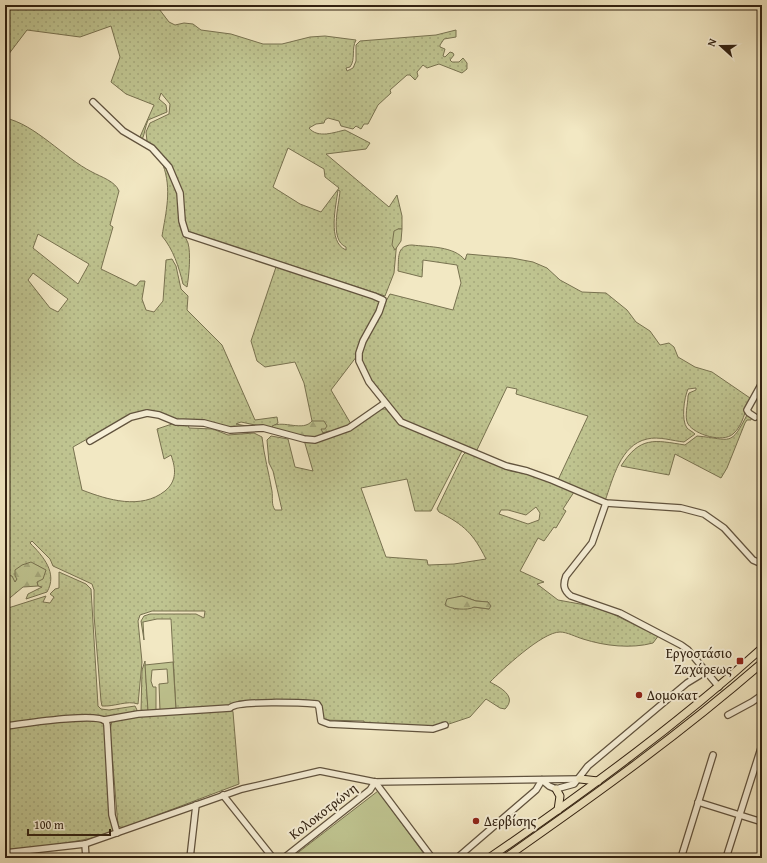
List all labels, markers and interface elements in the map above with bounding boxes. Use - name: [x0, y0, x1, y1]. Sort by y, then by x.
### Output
- north arrow: [701, 26, 741, 66]
- text: N: [703, 36, 721, 49]
- place label: Εργοστάσιο Ζαχάρεως: [666, 643, 732, 679]
- marker: Εργοστάσιο Ζαχάρεως: [735, 656, 745, 666]
- place label: Δομοκατ: [647, 685, 699, 705]
- marker: Δομοκατ: [634, 690, 644, 700]
- street label: Κολοκοτρώνη: [285, 778, 361, 844]
- scale bar: [28, 811, 110, 837]
- place label: Δερβίσης: [484, 811, 537, 831]
- text: 100 m: [34, 816, 64, 833]
- marker: Δερβίσης: [471, 816, 481, 826]

